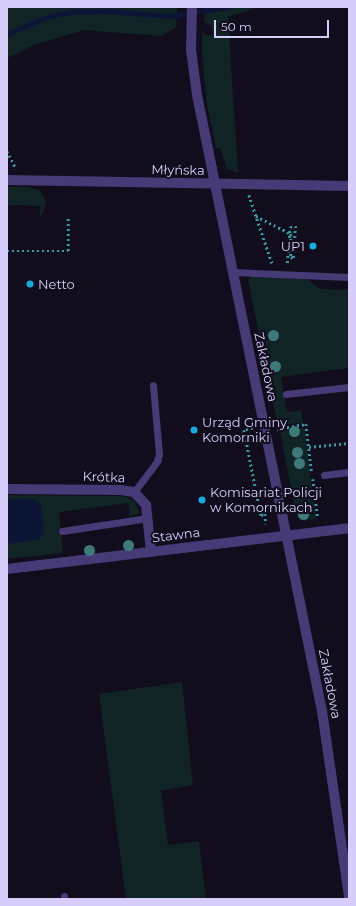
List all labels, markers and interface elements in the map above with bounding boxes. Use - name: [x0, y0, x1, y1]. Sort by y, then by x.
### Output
- scale bar: [216, 12, 331, 38]
- text: 50 m: [221, 19, 252, 34]
- street label: Młyńska: [151, 162, 205, 178]
- place label: UP1: [281, 238, 305, 254]
- marker: UP1: [308, 241, 318, 251]
- place label: Netto: [38, 276, 75, 292]
- marker: Netto: [25, 279, 35, 289]
- street label: Zakładowa: [251, 331, 281, 403]
- place label: Urząd Gminy Komorniki: [202, 415, 287, 446]
- marker: Urząd Gminy Komorniki: [189, 425, 199, 435]
- street label: Krótka: [82, 468, 126, 486]
- place label: Komisariat Policji w Komornikach: [210, 485, 322, 516]
- marker: Komisariat Policji w Komornikach: [197, 495, 207, 505]
- street label: Stawna: [151, 524, 201, 546]
- street label: Zakładowa: [316, 648, 344, 720]

